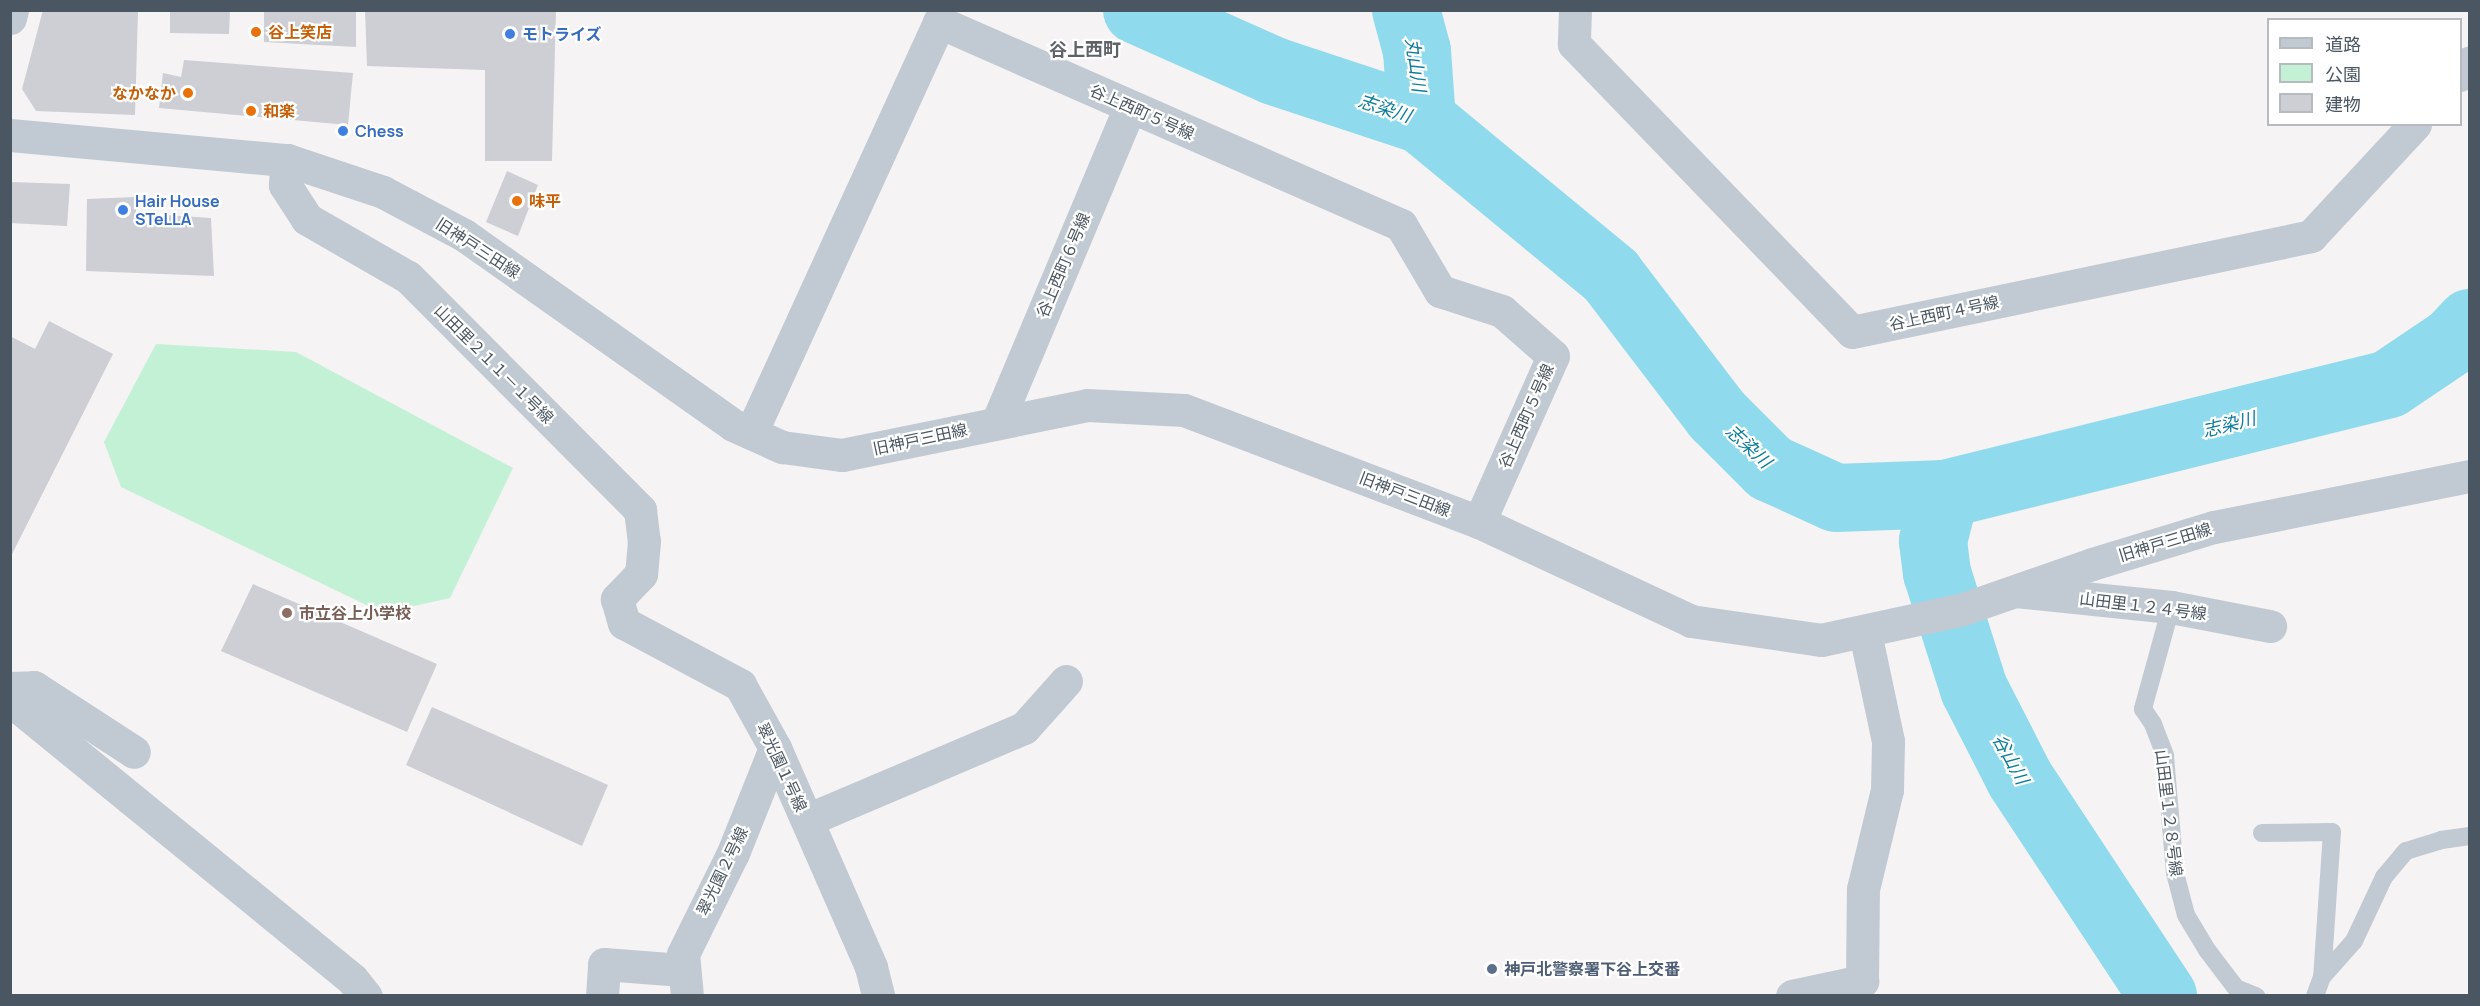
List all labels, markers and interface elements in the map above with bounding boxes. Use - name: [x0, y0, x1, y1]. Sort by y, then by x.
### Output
- legend: [2267, 18, 2462, 126]
- place label: 谷上笑店: [268, 22, 332, 42]
- place label: モトライズ: [522, 24, 602, 44]
- marker: 谷上笑店: [249, 25, 263, 39]
- marker: モトライズ: [503, 27, 517, 41]
- text: 道路: [2325, 32, 2361, 56]
- water label: 丸山川: [1402, 37, 1430, 93]
- district label: 谷上西町: [1049, 38, 1121, 60]
- text: 公園: [2325, 62, 2361, 86]
- street label: 谷上西町５号線: [1087, 80, 1197, 144]
- place label: なかなか: [112, 83, 176, 103]
- marker: なかなか: [181, 86, 195, 100]
- water label: 志染川: [1356, 89, 1414, 127]
- text: 建物: [2325, 92, 2361, 116]
- place label: 和楽: [263, 101, 295, 121]
- marker: 和楽: [244, 104, 258, 118]
- place label: Chess: [355, 121, 404, 141]
- marker: Chess: [336, 124, 350, 138]
- place label: Hair House STeLLA: [135, 191, 220, 229]
- place label: 味平: [529, 191, 561, 211]
- marker: 味平: [510, 194, 524, 208]
- marker: Hair House STeLLA: [116, 203, 130, 217]
- street label: 谷上西町６号線: [1032, 210, 1094, 320]
- street label: 旧神戸三田線: [433, 214, 523, 282]
- street label: 谷上西町４号線: [1887, 292, 2001, 334]
- street label: 山田里２１１－１号線: [431, 301, 557, 427]
- street label: 谷上西町５号線: [1494, 361, 1558, 471]
- water label: 志染川: [2200, 407, 2258, 441]
- street label: 旧神戸三田線: [871, 420, 969, 458]
- water label: 志染川: [1722, 420, 1776, 472]
- street label: 旧神戸三田線: [1357, 468, 1453, 520]
- street label: 旧神戸三田線: [2116, 519, 2214, 565]
- street label: 山田里１２４号線: [2078, 589, 2208, 623]
- place label: 市立谷上小学校: [299, 603, 411, 623]
- marker: 市立谷上小学校: [280, 606, 294, 620]
- street label: 翠光園１号線: [753, 719, 811, 815]
- water label: 谷山川: [1988, 730, 2034, 788]
- street label: 山田里１２８号線: [2152, 748, 2186, 878]
- street label: 翠光園２号線: [692, 824, 752, 918]
- place label: 神戸北警察署下谷上交番: [1504, 959, 1680, 979]
- marker: 神戸北警察署下谷上交番: [1485, 962, 1499, 976]

